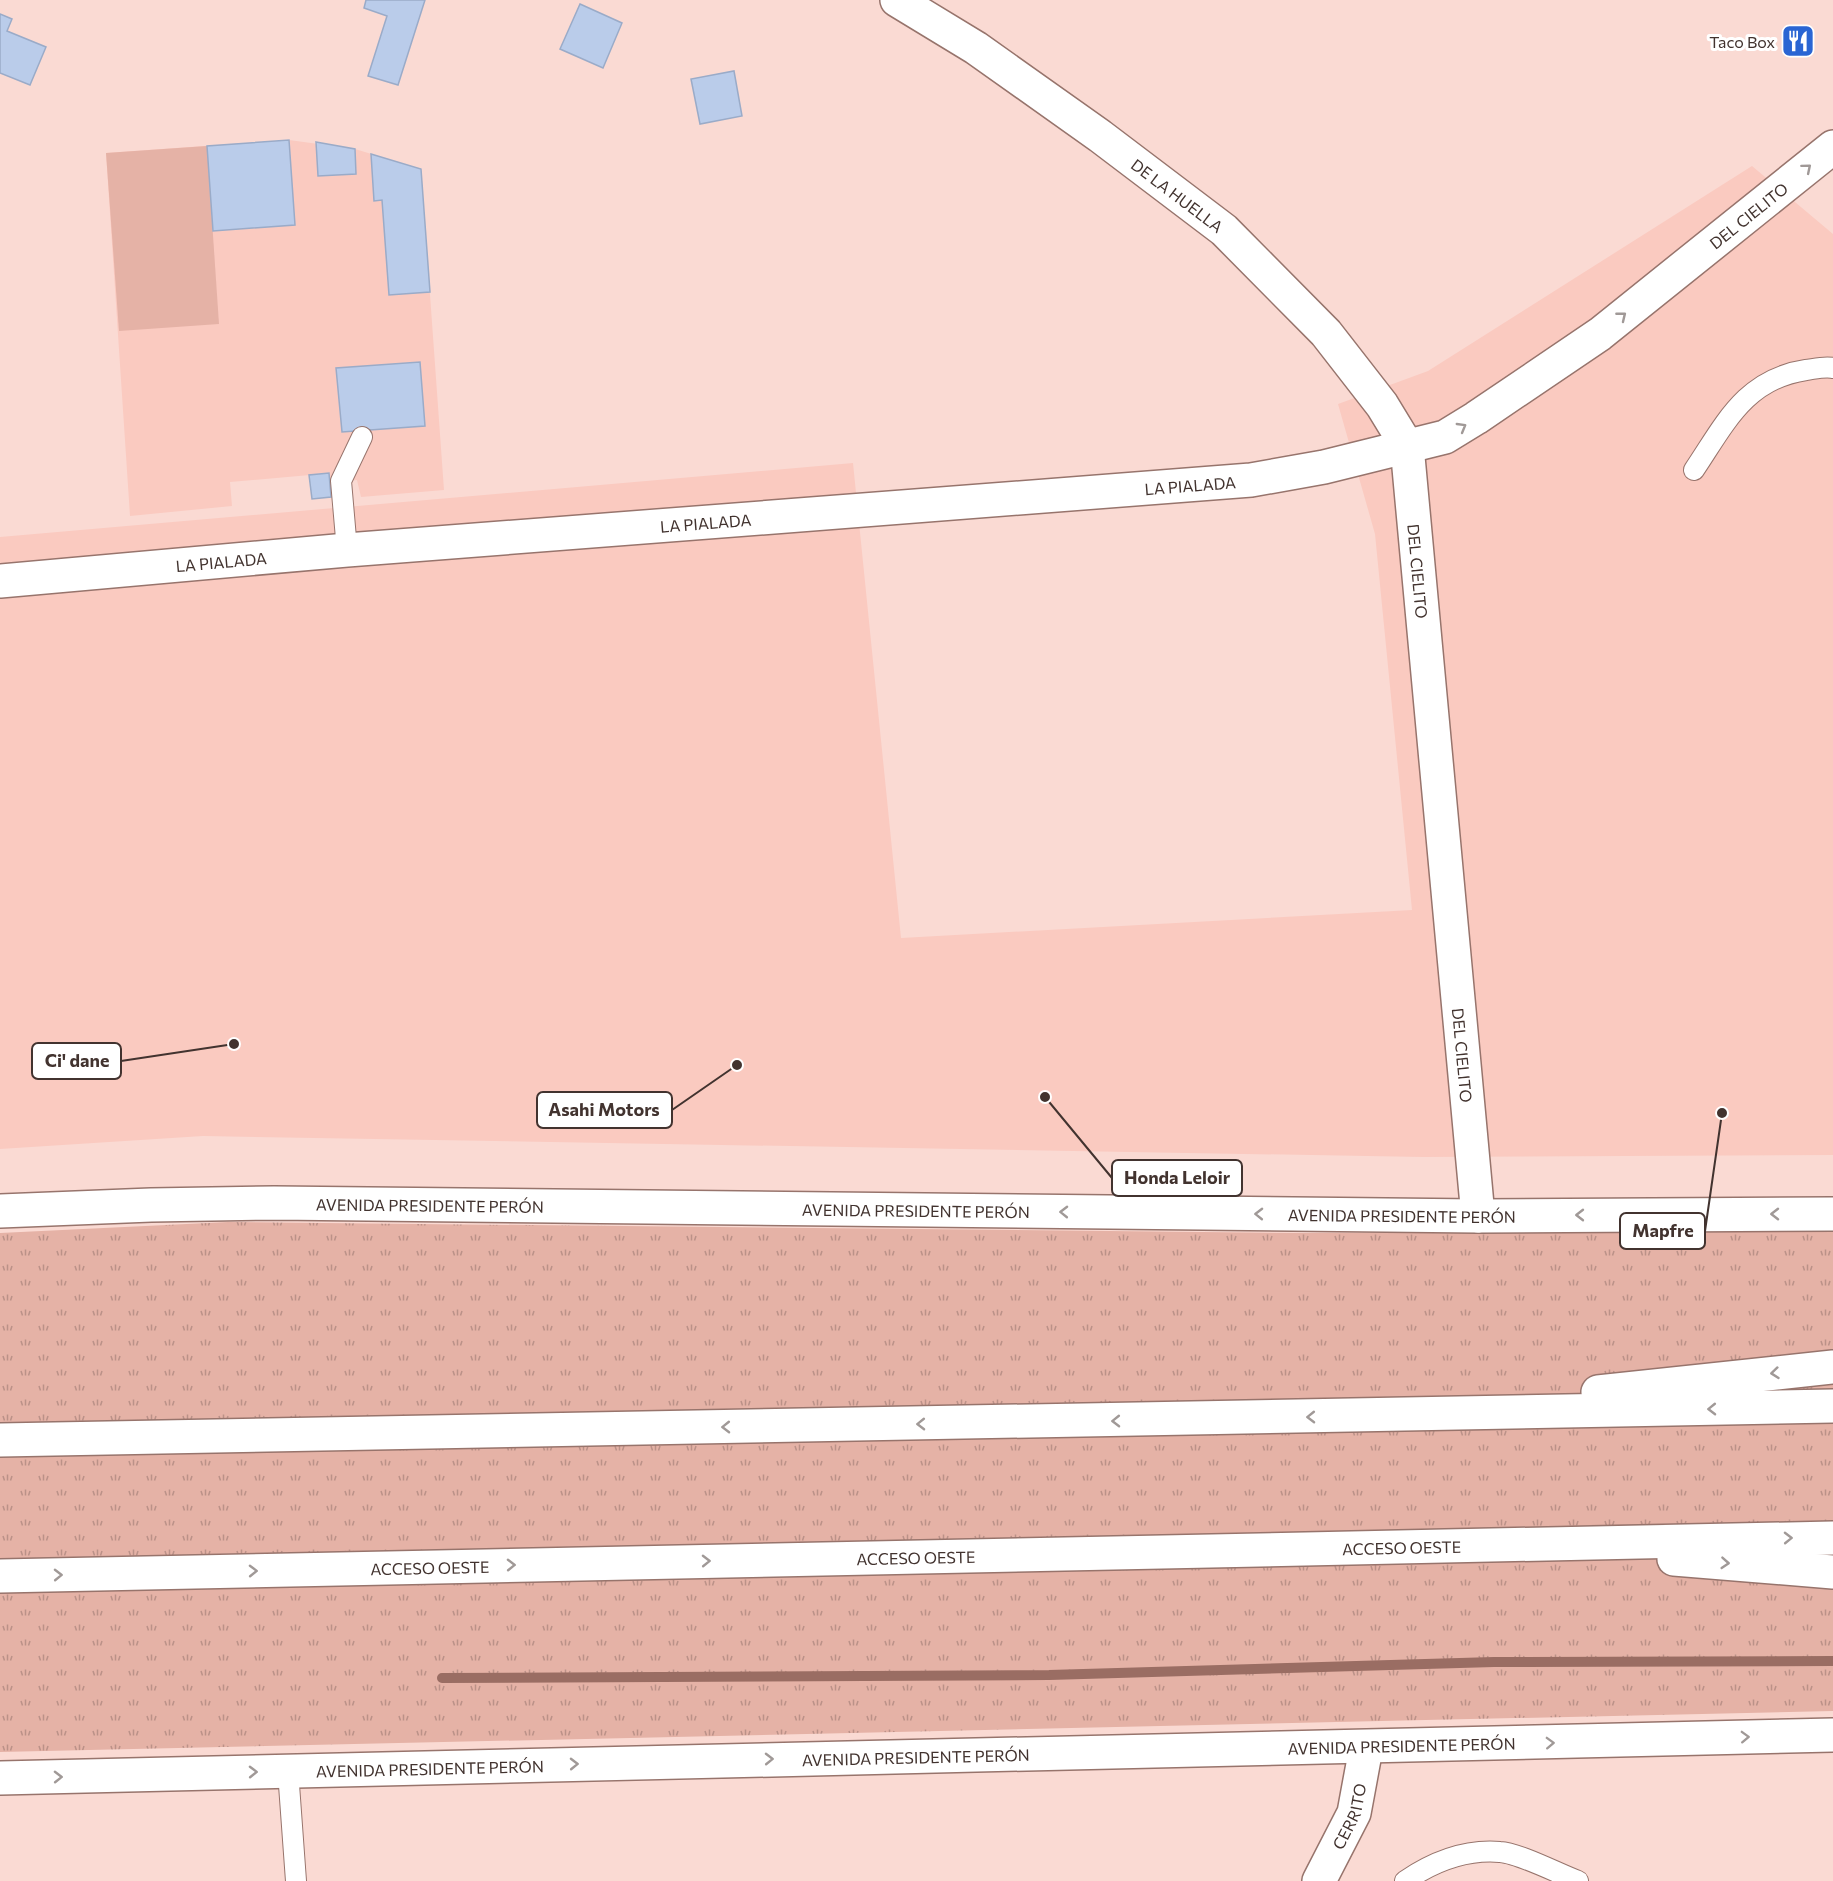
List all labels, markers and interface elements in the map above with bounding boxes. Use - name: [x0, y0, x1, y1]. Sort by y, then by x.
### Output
- restaurant icon: Taco Box: [1780, 23, 1816, 59]
- place label: Taco Box: [1709, 32, 1775, 51]
- street label: DE LA HUELLA: [1128, 154, 1227, 236]
- one-way arrow: [1800, 164, 1811, 175]
- street label: DEL CIELITO: [1705, 178, 1791, 252]
- one-way arrow: [1616, 313, 1627, 324]
- one-way arrow: [1456, 422, 1466, 434]
- street label: LA PIALADA: [1144, 472, 1236, 498]
- street label: LA PIALADA: [659, 509, 752, 535]
- street label: DEL CIELITO: [1405, 523, 1432, 619]
- street label: LA PIALADA: [175, 548, 268, 575]
- street label: DEL CIELITO: [1449, 1007, 1477, 1103]
- callout: Ci' dane: [32, 1043, 121, 1079]
- text: Ci' dane: [45, 1049, 109, 1071]
- callout: Asahi Motors: [537, 1092, 672, 1128]
- text: Asahi Motors: [548, 1098, 660, 1120]
- callout: Honda Leloir: [1112, 1160, 1242, 1196]
- text: Honda Leloir: [1124, 1166, 1231, 1188]
- street label: AVENIDA PRESIDENTE PERÓN: [316, 1194, 544, 1215]
- street label: AVENIDA PRESIDENTE PERÓN: [802, 1199, 1030, 1221]
- street label: AVENIDA PRESIDENTE PERÓN: [1288, 1204, 1516, 1226]
- one-way arrow: [1059, 1206, 1068, 1218]
- one-way arrow: [1254, 1208, 1263, 1220]
- one-way arrow: [1770, 1208, 1779, 1220]
- one-way arrow: [1575, 1209, 1584, 1222]
- callout: Mapfre: [1620, 1213, 1705, 1249]
- text: Mapfre: [1632, 1219, 1694, 1241]
- one-way arrow: [1770, 1366, 1779, 1379]
- one-way arrow: [1707, 1402, 1716, 1415]
- one-way arrow: [1307, 1411, 1316, 1423]
- one-way arrow: [1112, 1414, 1121, 1427]
- one-way arrow: [917, 1418, 926, 1430]
- one-way arrow: [722, 1421, 731, 1434]
- one-way arrow: [1784, 1532, 1793, 1545]
- street label: ACCESO OESTE: [1342, 1536, 1461, 1558]
- street label: ACCESO OESTE: [856, 1546, 976, 1568]
- one-way arrow: [702, 1555, 711, 1567]
- street label: ACCESO OESTE: [370, 1556, 490, 1578]
- one-way arrow: [1720, 1557, 1729, 1570]
- one-way arrow: [507, 1559, 516, 1571]
- one-way arrow: [249, 1565, 258, 1577]
- one-way arrow: [54, 1569, 63, 1581]
- one-way arrow: [1740, 1731, 1749, 1744]
- street label: AVENIDA PRESIDENTE PERÓN: [1287, 1733, 1516, 1757]
- one-way arrow: [1545, 1736, 1554, 1749]
- street label: AVENIDA PRESIDENTE PERÓN: [802, 1744, 1030, 1769]
- one-way arrow: [765, 1753, 774, 1766]
- street label: AVENIDA PRESIDENTE PERÓN: [316, 1756, 544, 1780]
- one-way arrow: [570, 1758, 579, 1771]
- one-way arrow: [249, 1766, 258, 1778]
- one-way arrow: [54, 1771, 63, 1783]
- street label: CERRITO: [1328, 1782, 1369, 1852]

